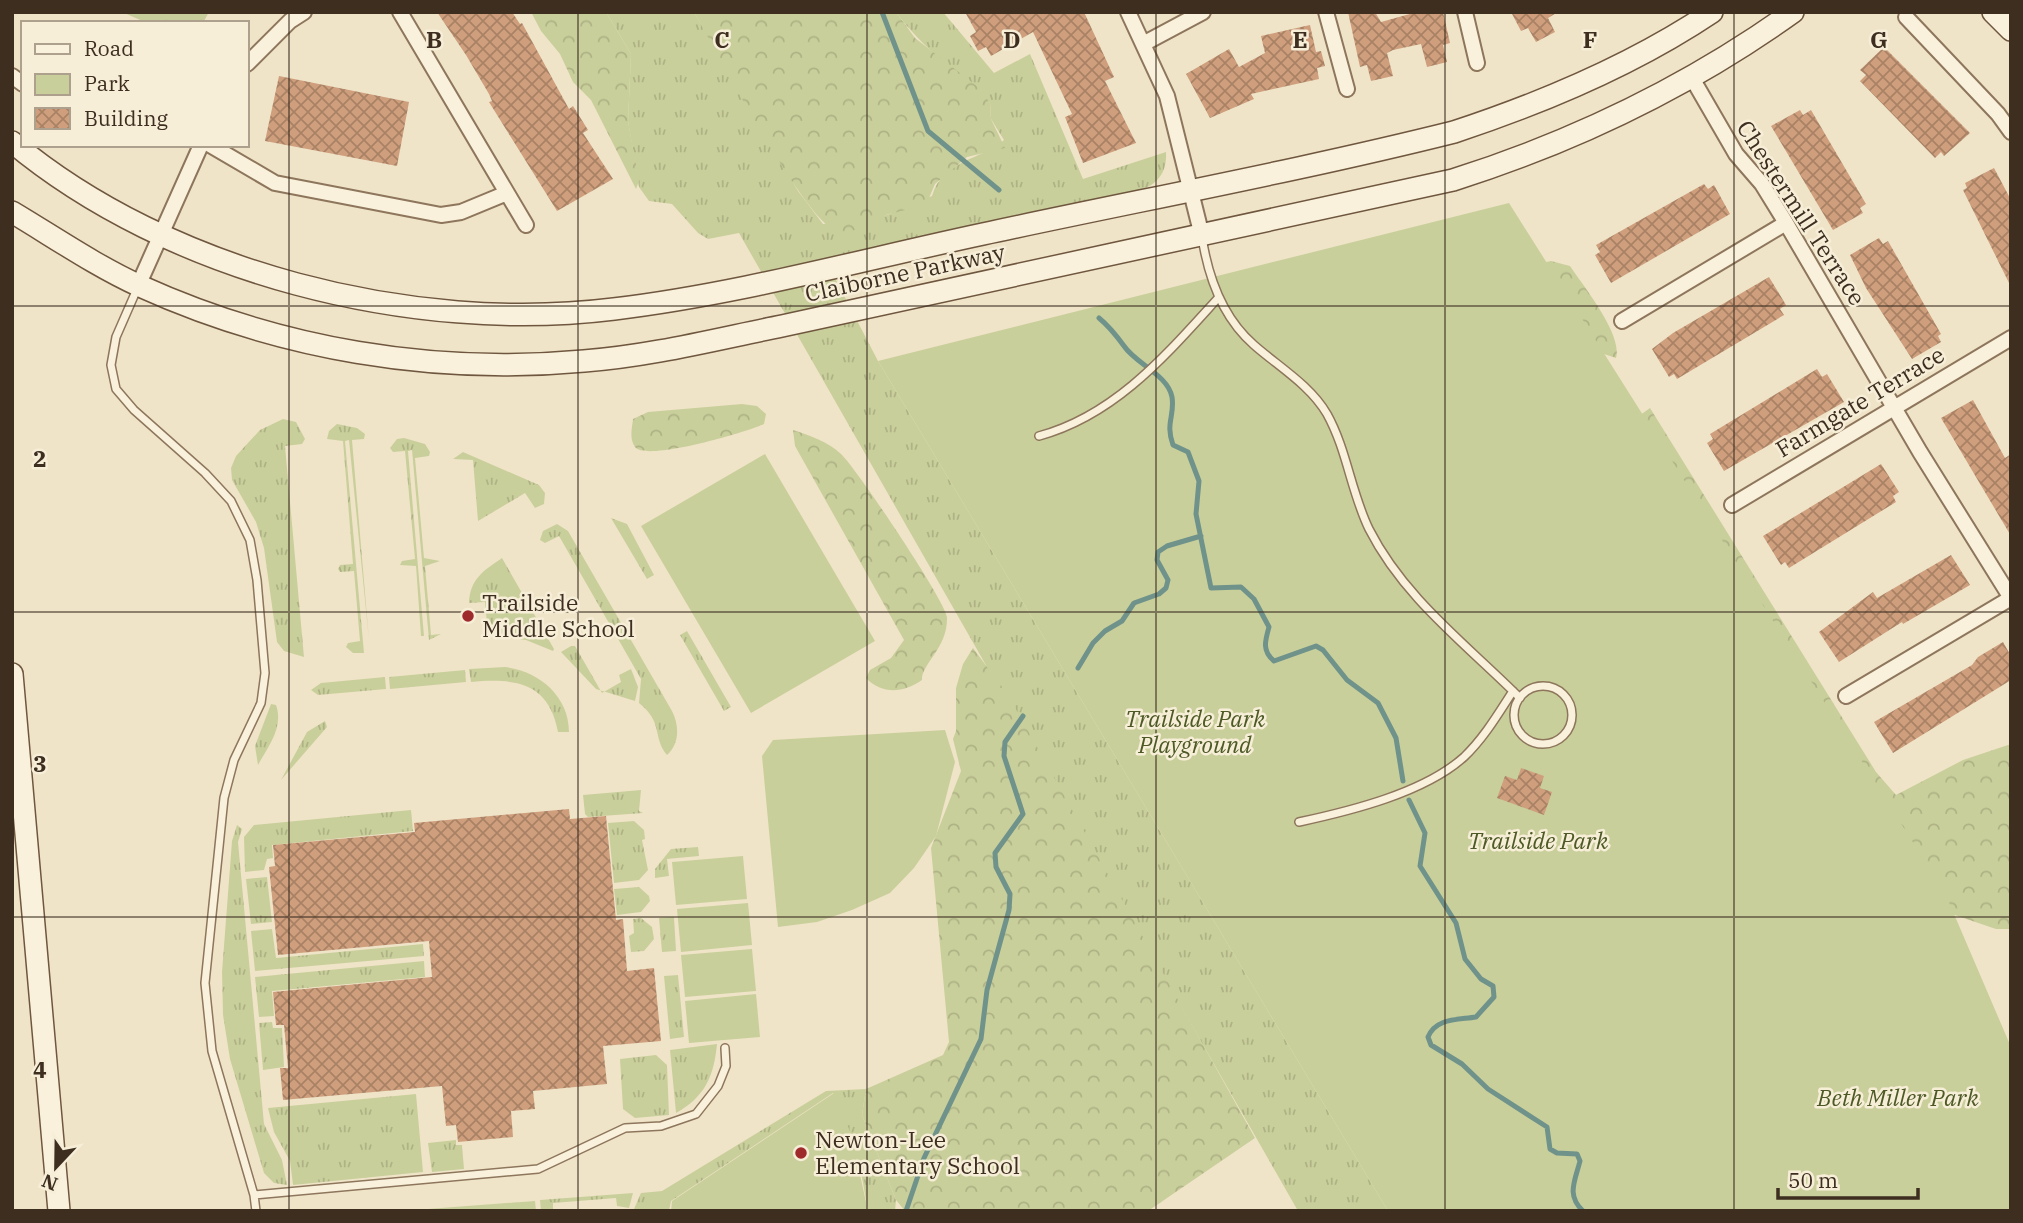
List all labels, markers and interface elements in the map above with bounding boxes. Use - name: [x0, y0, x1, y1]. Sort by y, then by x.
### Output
- legend: [21, 21, 248, 147]
- text: B: [426, 24, 442, 54]
- text: C: [714, 24, 730, 54]
- text: D: [1003, 24, 1021, 54]
- text: E: [1292, 24, 1308, 54]
- text: F: [1583, 24, 1597, 54]
- text: G: [1870, 24, 1888, 54]
- text: Road: [84, 34, 134, 62]
- text: Park: [84, 69, 131, 97]
- text: Building: [84, 104, 169, 132]
- street label: Chestermill Terrace: [1731, 114, 1873, 311]
- street label: Claiborne Parkway: [802, 236, 1008, 308]
- street label: Farmgate Terrace: [1770, 339, 1949, 463]
- text: 2: [33, 443, 47, 473]
- place label: Trailside Middle School: [482, 587, 635, 643]
- marker: Trailside Middle School: [460, 608, 476, 624]
- park label: Trailside Park Playground: [1125, 703, 1266, 759]
- text: 3: [33, 748, 47, 778]
- park label: Trailside Park: [1468, 825, 1609, 855]
- text: 4: [33, 1054, 47, 1084]
- park label: Beth Miller Park: [1816, 1082, 1980, 1112]
- place label: Newton-Lee Elementary School: [815, 1124, 1020, 1180]
- north arrow: [21, 1132, 91, 1202]
- marker: Newton-Lee Elementary School: [793, 1145, 809, 1161]
- scale bar: [1778, 1156, 1918, 1200]
- text: 50 m: [1788, 1166, 1838, 1194]
- text: N: [38, 1169, 61, 1197]

